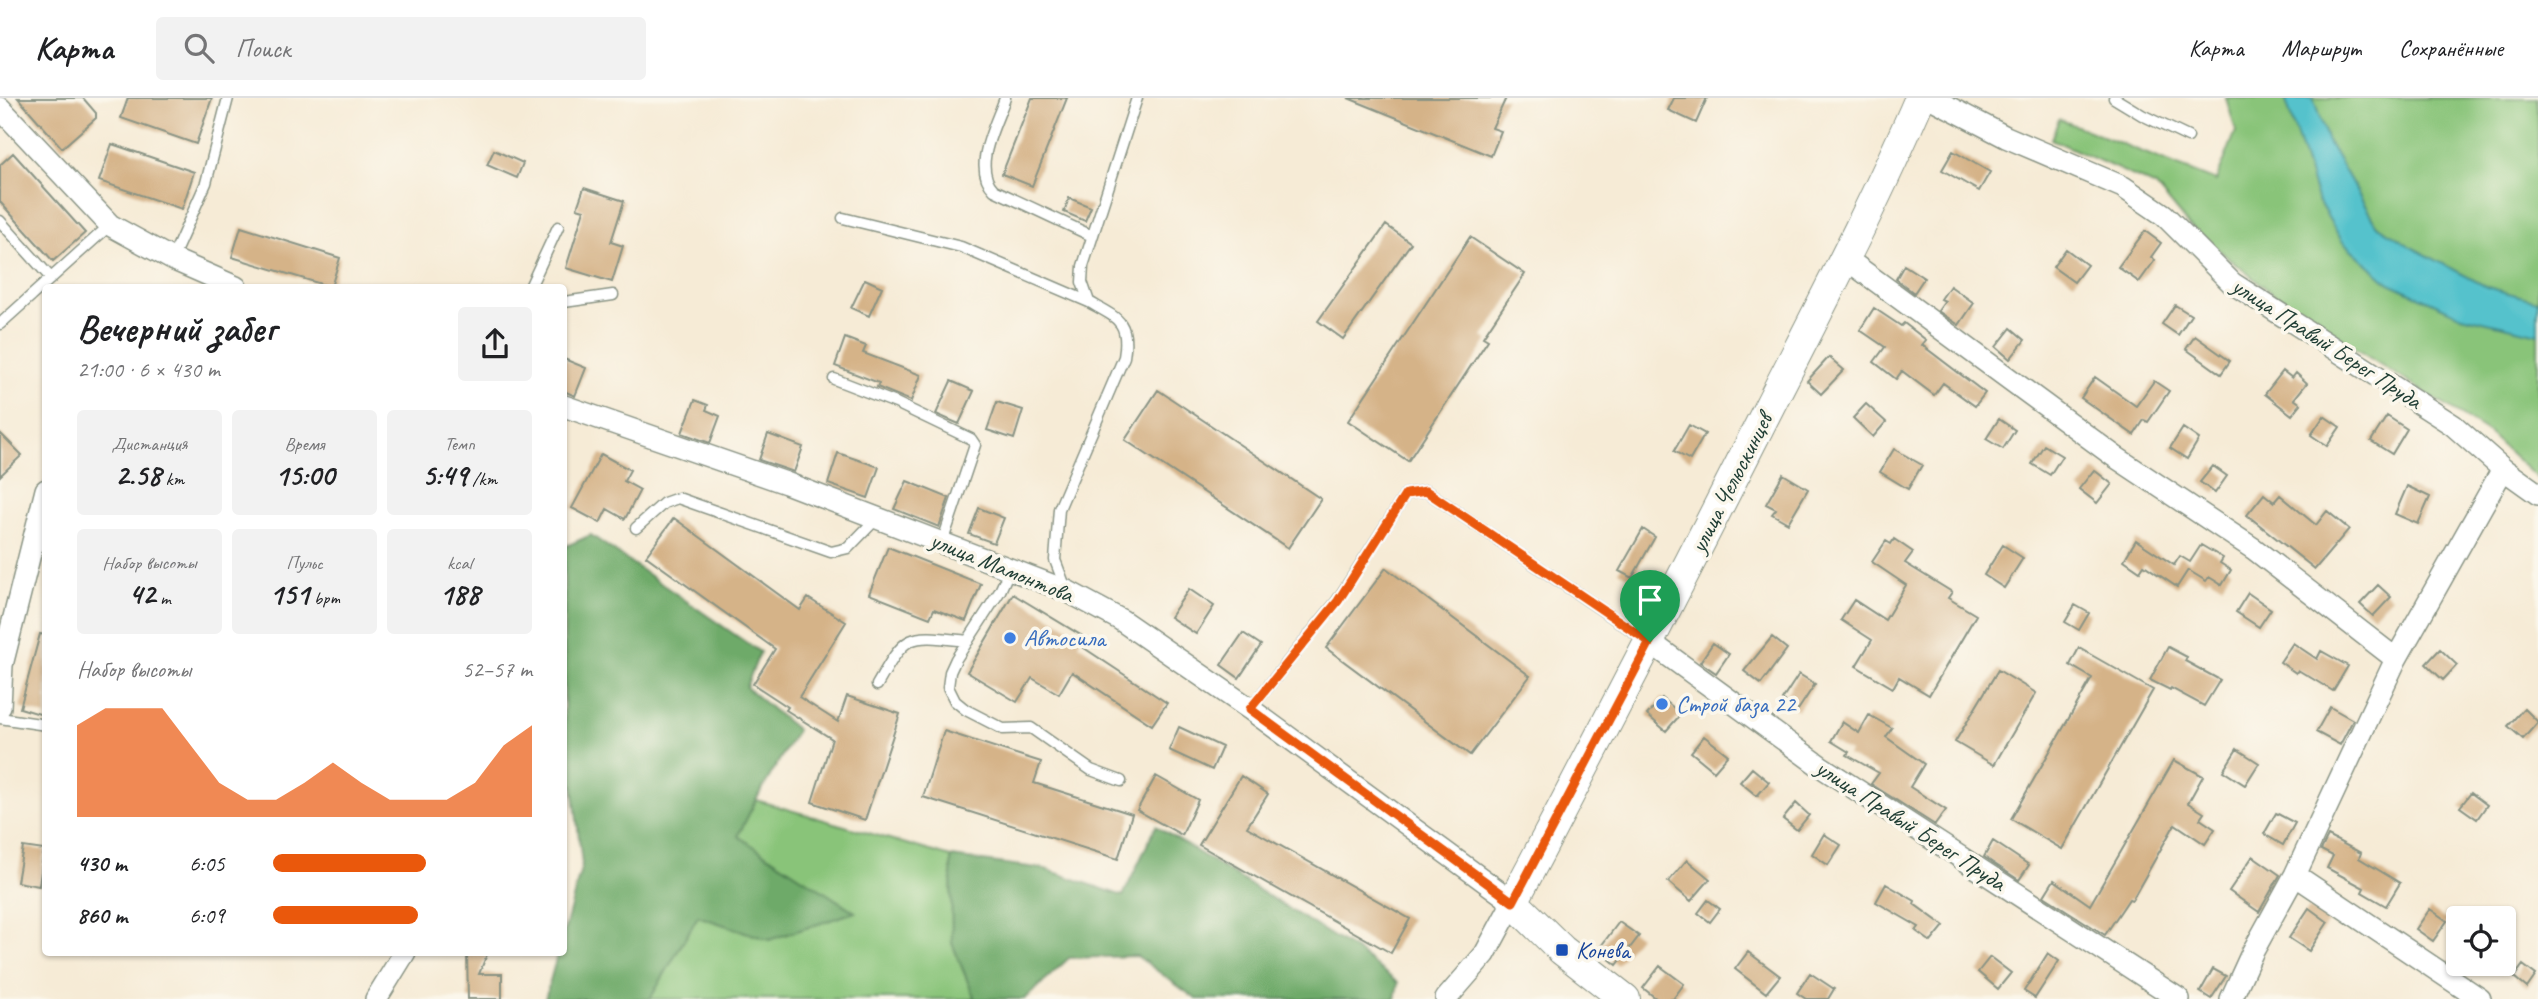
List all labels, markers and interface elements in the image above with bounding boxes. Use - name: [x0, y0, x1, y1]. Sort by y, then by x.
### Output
- search box: [156, 17, 646, 80]
- text: Карта: [35, 27, 114, 69]
- icon: search: [180, 29, 218, 67]
- text: Поиск: [236, 32, 290, 65]
- text: Карта: [2189, 33, 2244, 63]
- text: Маршрут: [2282, 33, 2361, 63]
- text: Сохранённые: [2399, 33, 2503, 63]
- street label: улица Правый Берег Пруда: [2225, 269, 2429, 416]
- text: Вечерний забег: [77, 305, 276, 352]
- button: share: [458, 307, 532, 381]
- text: 21:00 · 6 × 430 m: [77, 355, 220, 384]
- street label: улица Челюскинцев: [1682, 405, 1781, 560]
- text: Дистанция: [112, 432, 187, 456]
- text: Время: [284, 432, 325, 456]
- text: Темп: [444, 432, 475, 456]
- text: 2.58: [115, 456, 161, 494]
- text: 15:00: [275, 456, 334, 494]
- text: 5:49: [422, 456, 468, 494]
- text: km: [161, 467, 184, 491]
- text: /km: [468, 467, 497, 491]
- street label: улица Мамонтова: [924, 524, 1079, 610]
- text: Набор высоты: [102, 551, 197, 575]
- text: Пульс: [286, 551, 323, 575]
- text: kcal: [447, 551, 472, 575]
- pin: [1620, 570, 1680, 642]
- text: 42: [128, 575, 155, 613]
- text: 151: [269, 575, 309, 613]
- text: 188: [439, 575, 480, 613]
- icon: arrive: [1631, 581, 1669, 619]
- text: m: [155, 586, 171, 610]
- text: bpm: [309, 586, 340, 610]
- place label: Автосила: [1024, 623, 1107, 653]
- marker: Автосила: [1002, 630, 1018, 646]
- text: Набор высоты: [77, 655, 191, 684]
- text: 52–57 m: [462, 655, 532, 684]
- place label: Строй база 22: [1676, 689, 1797, 719]
- marker: Строй база 22: [1654, 696, 1670, 712]
- street label: улица Правый Берег Пруда: [1809, 751, 2013, 898]
- text: 430 m: [77, 849, 127, 878]
- text: 6:05: [189, 849, 225, 878]
- text: 860 m: [77, 901, 127, 930]
- text: 6:09: [189, 901, 225, 930]
- map controls: [2446, 906, 2516, 976]
- button: locate: [2446, 906, 2516, 976]
- place label: Конева: [1576, 935, 1632, 965]
- marker: Конева: [1554, 942, 1570, 958]

